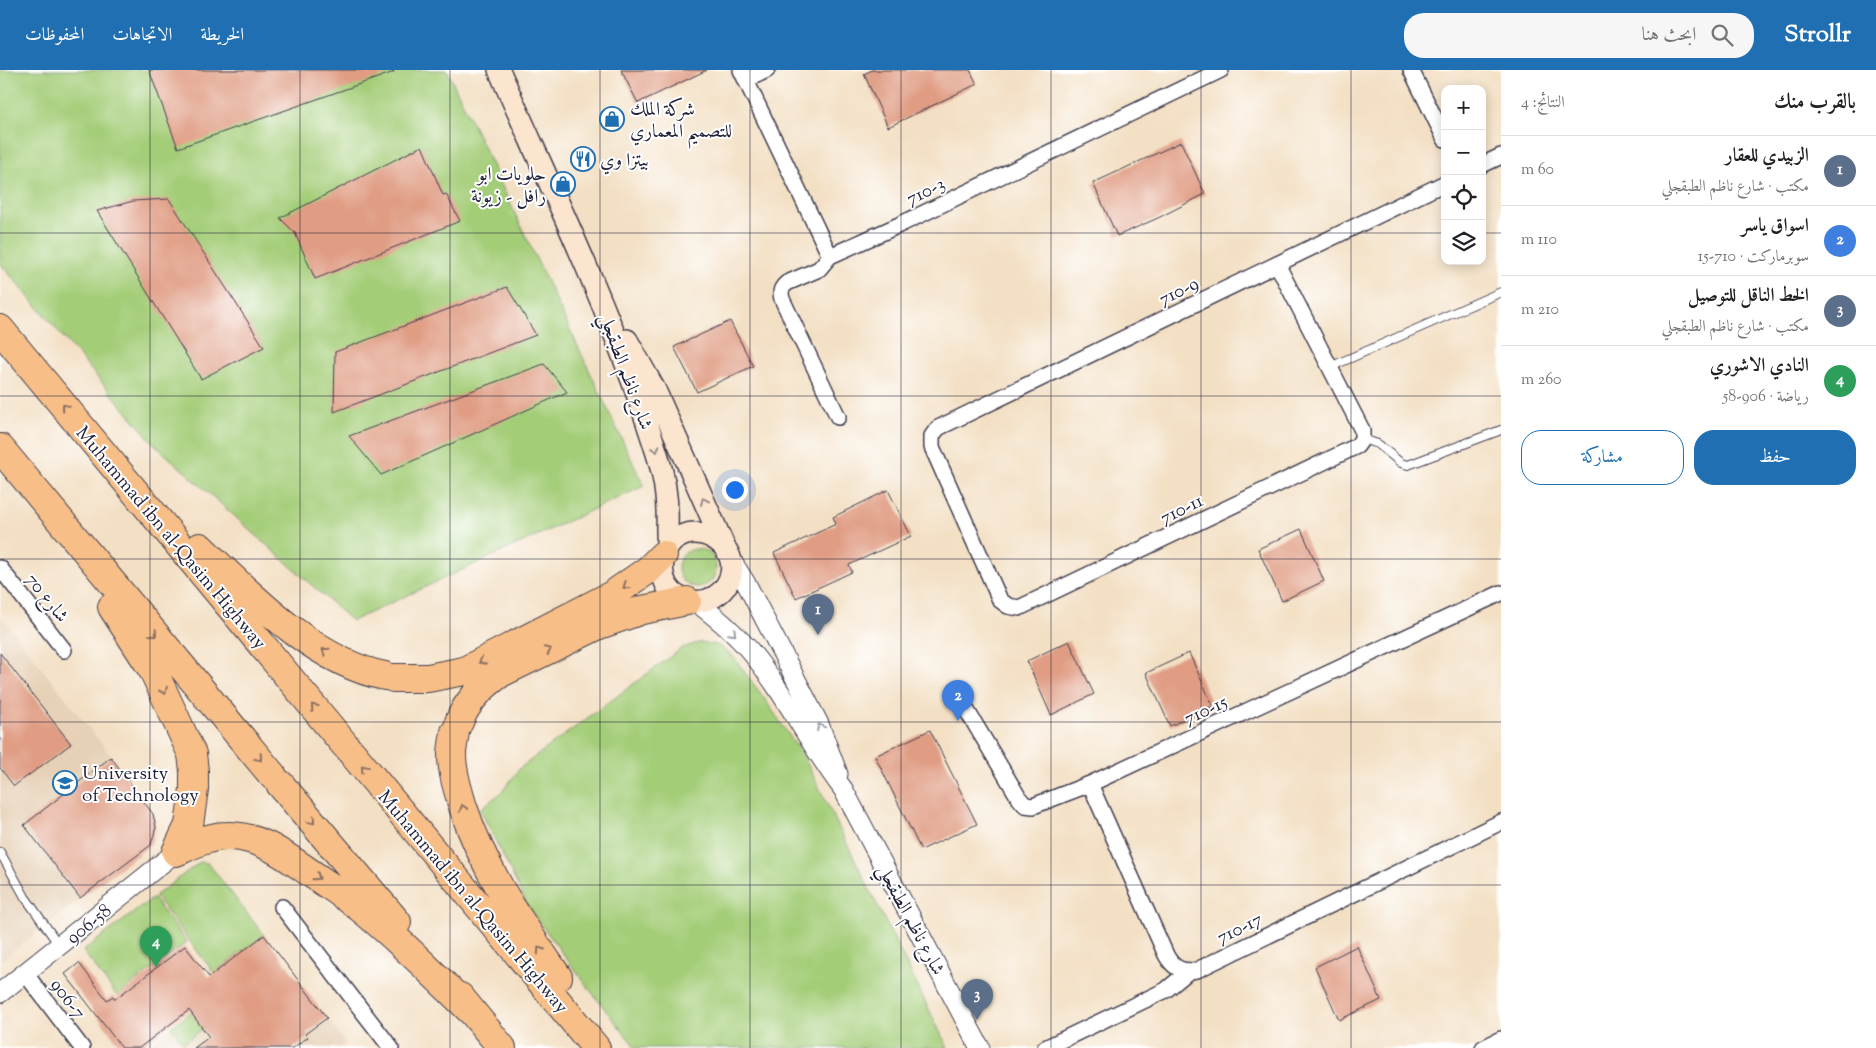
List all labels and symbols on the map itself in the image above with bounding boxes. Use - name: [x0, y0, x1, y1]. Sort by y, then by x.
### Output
- place label: شركة الملك للتصميم المعماري: [630, 97, 732, 150]
- shop icon: شركة الملك للتصميم المعماري: [599, 106, 625, 132]
- restaurant icon: بيتزا وي: [570, 146, 596, 172]
- place label: بيتزا وي: [600, 148, 649, 175]
- place label: حلويات ابو رافل - زيونة: [471, 162, 546, 211]
- shop icon: حلويات ابو رافل - زيونة: [550, 171, 576, 197]
- street label: 710-3: [902, 171, 950, 213]
- street label: 710-9: [1155, 271, 1204, 313]
- street label: شارع ناظم الطبقجلي: [588, 310, 658, 435]
- one-way arrow: [62, 404, 70, 413]
- street label: Muhammad ibn al-Qasim Highway: [68, 421, 272, 656]
- one-way arrow: [650, 445, 660, 453]
- your location: [722, 477, 748, 503]
- street label: 710-11: [1156, 488, 1209, 532]
- one-way arrow: [700, 497, 711, 506]
- street label: شارع 70: [18, 568, 74, 629]
- one-way arrow: [622, 580, 632, 589]
- pin: 1: [802, 594, 834, 635]
- one-way arrow: [727, 627, 736, 636]
- one-way arrow: [148, 629, 157, 638]
- one-way arrow: [543, 646, 552, 656]
- one-way arrow: [321, 648, 330, 657]
- one-way arrow: [478, 655, 487, 665]
- pin: 2: [942, 680, 974, 721]
- one-way arrow: [157, 686, 167, 695]
- street label: 710-15: [1180, 689, 1233, 733]
- one-way arrow: [311, 704, 319, 713]
- one-way arrow: [816, 723, 827, 732]
- one-way arrow: [253, 753, 262, 762]
- place label: University of Technology: [82, 761, 199, 810]
- one-way arrow: [362, 765, 370, 774]
- school or university icon: University of Technology: [52, 770, 78, 796]
- street label: Muhammad ibn al-Qasim Highway: [370, 785, 574, 1020]
- one-way arrow: [459, 804, 469, 813]
- one-way arrow: [306, 816, 315, 825]
- street label: شارع ناظم الطبقجلي: [867, 860, 950, 982]
- one-way arrow: [312, 871, 321, 881]
- street label: 906-58: [61, 898, 118, 952]
- street label: 710-17: [1213, 906, 1268, 952]
- pin: 4: [140, 926, 172, 967]
- one-way arrow: [537, 946, 546, 956]
- street label: 906-7: [43, 974, 92, 1026]
- pin: 3: [961, 979, 993, 1020]

